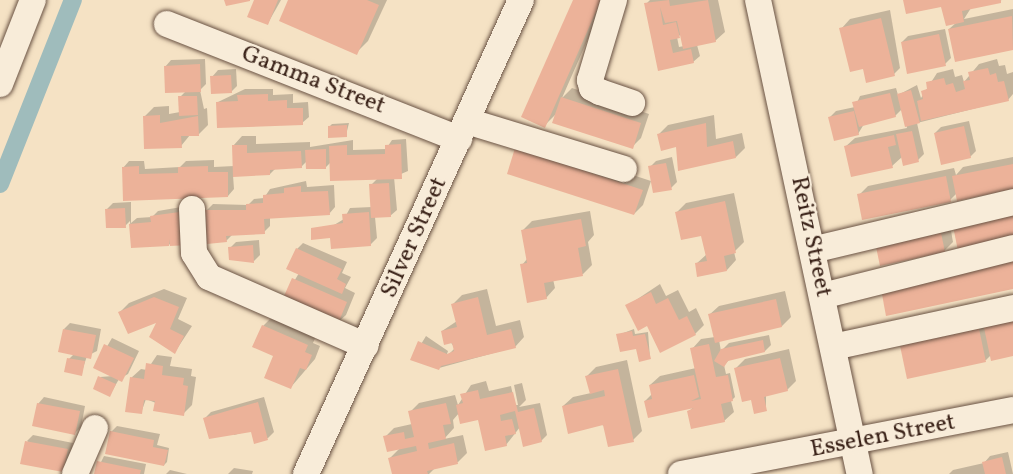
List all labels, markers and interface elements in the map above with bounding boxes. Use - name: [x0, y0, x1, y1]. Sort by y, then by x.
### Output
- street label: Gamma Street: [237, 40, 389, 122]
- street label: Silver Street: [376, 173, 454, 303]
- street label: Reitz Street: [783, 174, 837, 300]
- street label: Esselen Street: [808, 409, 958, 465]

